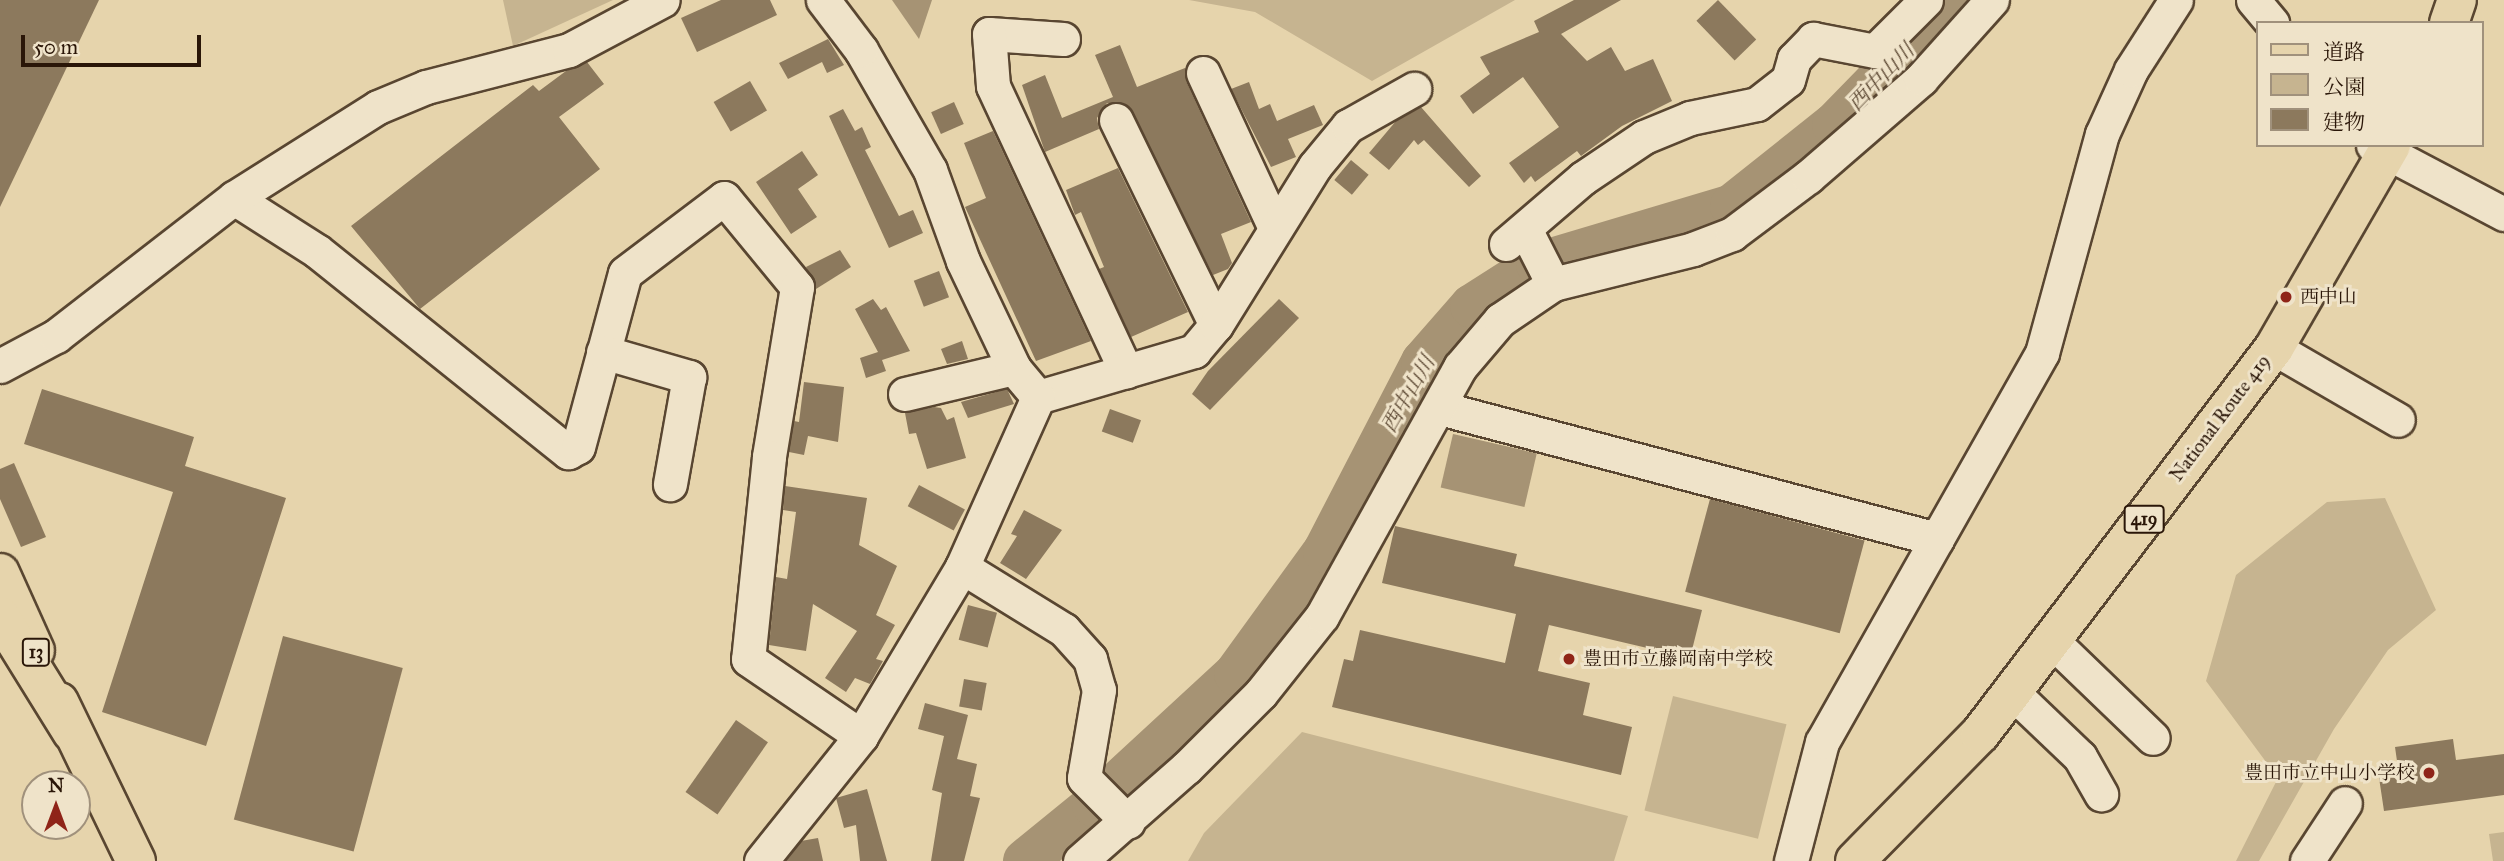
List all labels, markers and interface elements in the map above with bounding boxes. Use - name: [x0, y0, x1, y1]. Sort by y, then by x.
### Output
- scale bar: [24, 21, 205, 65]
- legend: [2256, 21, 2483, 147]
- text: 50 m: [34, 34, 78, 60]
- water label: 西中山川: [1843, 38, 1919, 116]
- text: 道路: [2323, 39, 2365, 65]
- text: 公園: [2323, 74, 2365, 100]
- text: 建物: [2323, 109, 2365, 135]
- place label: 西中山: [2300, 286, 2357, 308]
- marker: 西中山: [2278, 289, 2294, 305]
- street label: National Route 419: [2165, 350, 2275, 486]
- water label: 西中山川: [1376, 351, 1440, 437]
- road number: 419: [2123, 504, 2165, 534]
- road number: 13: [20, 638, 52, 666]
- place label: 豊田市立藤岡南中学校: [1583, 648, 1773, 670]
- marker: 豊田市立藤岡南中学校: [1561, 651, 1577, 667]
- place label: 豊田市立中山小学校: [2244, 762, 2415, 784]
- marker: 豊田市立中山小学校: [2421, 765, 2437, 781]
- north arrow: [21, 770, 91, 840]
- text: N: [48, 774, 64, 797]

